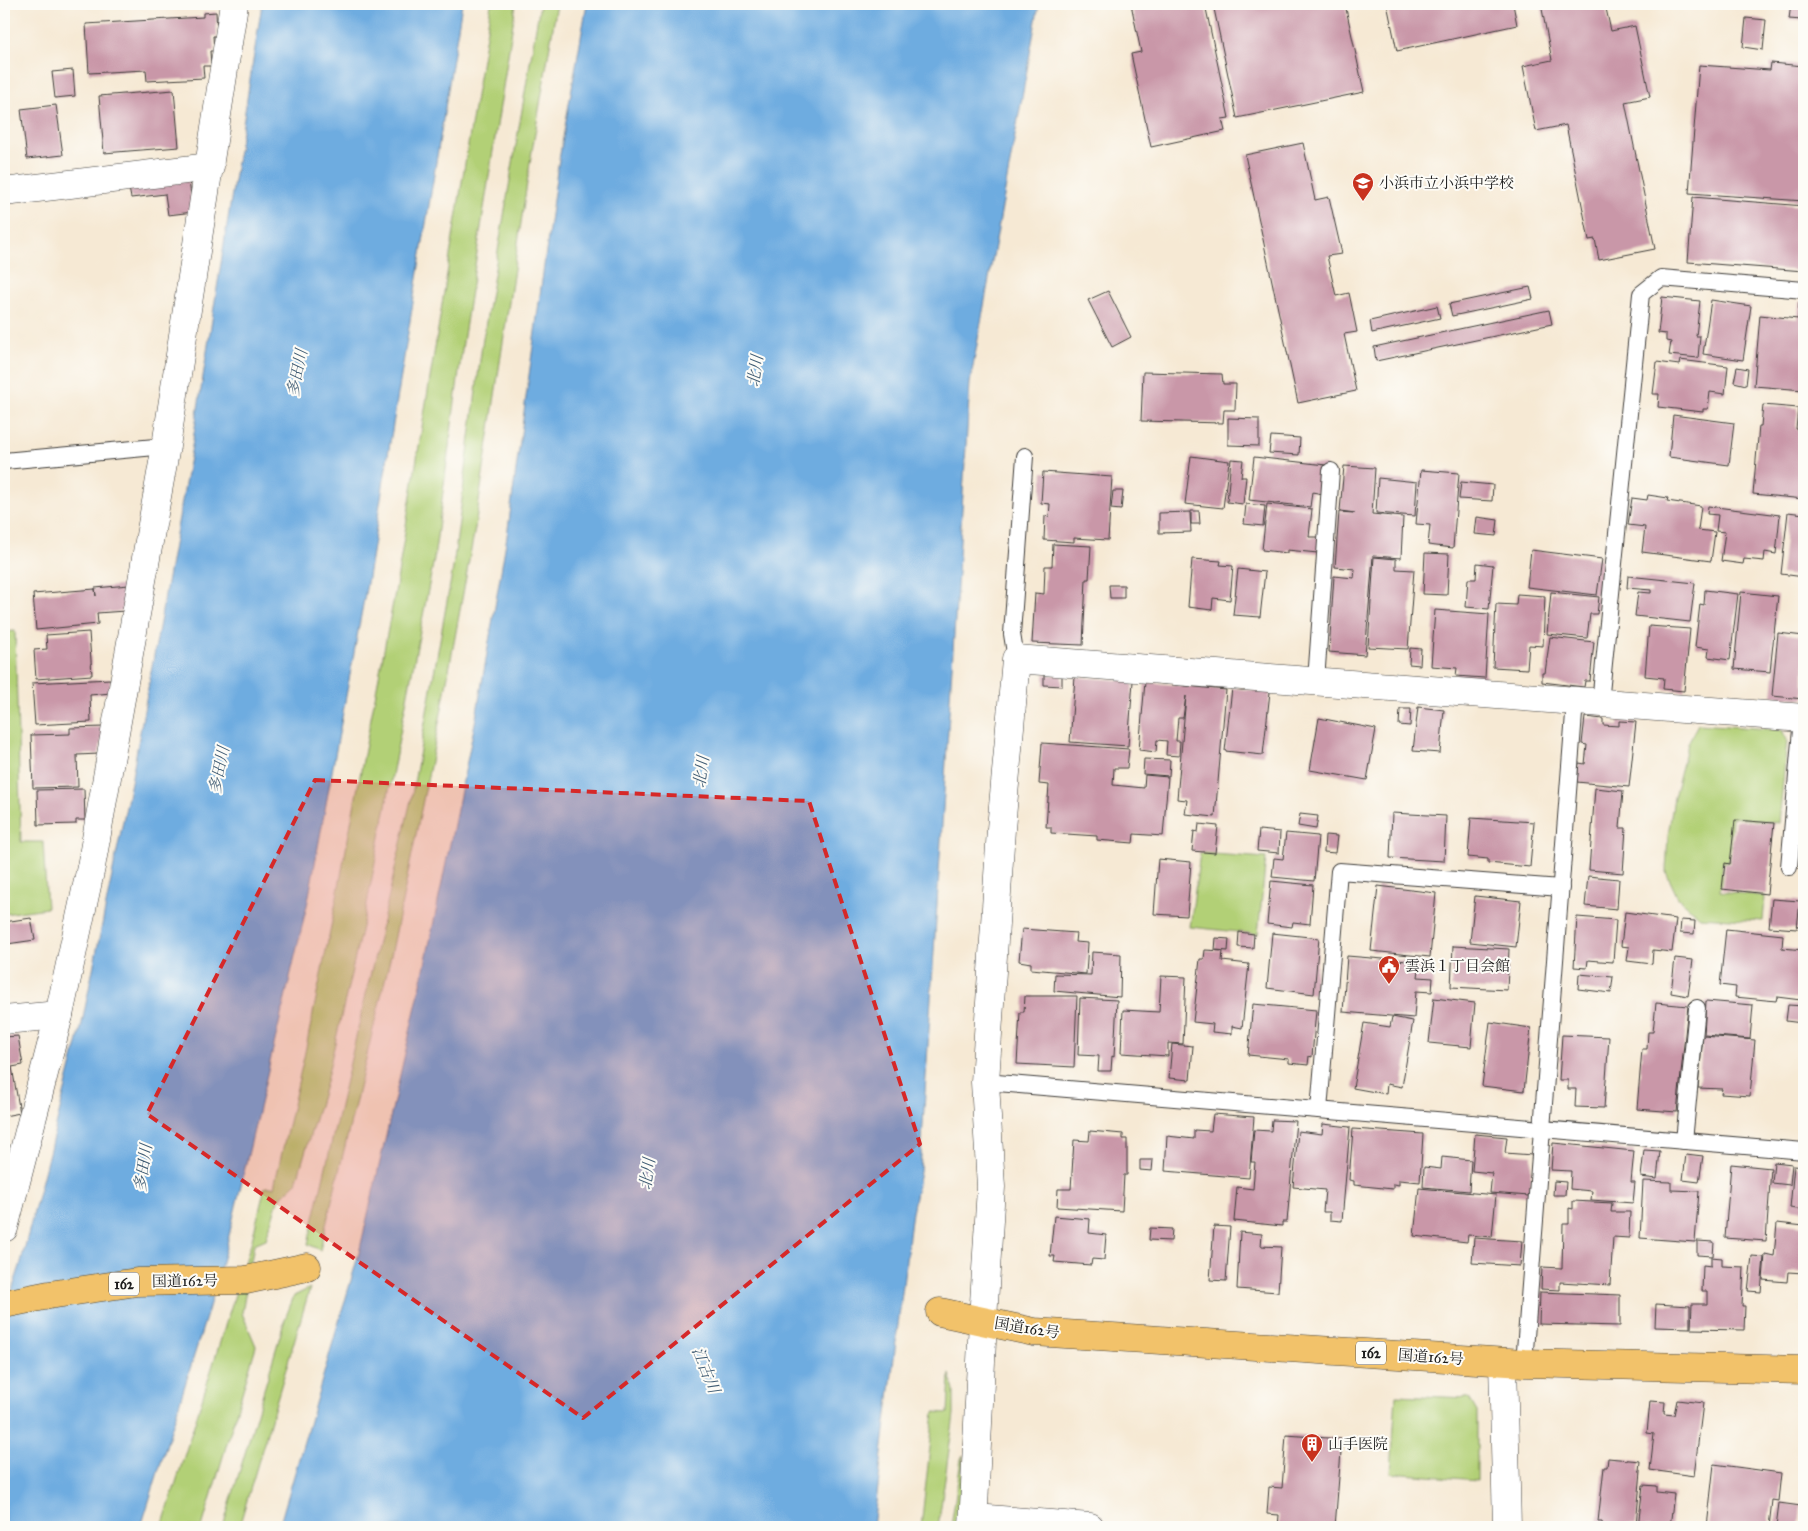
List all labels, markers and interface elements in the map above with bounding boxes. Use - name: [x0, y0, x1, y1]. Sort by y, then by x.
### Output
- school or university icon: 小浜市立小浜中学校: [1351, 171, 1375, 202]
- place label: 小浜市立小浜中学校: [1379, 174, 1514, 192]
- water label: 多田川: [283, 346, 311, 398]
- water label: 北川: [743, 352, 767, 388]
- water label: 多田川: [205, 743, 233, 795]
- water label: 北川: [689, 753, 713, 789]
- public building icon: 雲浜１丁目会館: [1377, 954, 1401, 985]
- place label: 雲浜１丁目会館: [1405, 957, 1510, 975]
- water label: 多田川: [130, 1141, 156, 1193]
- water label: 北川: [635, 1155, 659, 1191]
- street label: 国道162号: [152, 1271, 218, 1291]
- road number: 162: [109, 1272, 139, 1296]
- street label: 国道162号: [993, 1314, 1061, 1342]
- road number: 162: [1356, 1342, 1386, 1365]
- water label: 江古川: [688, 1344, 725, 1398]
- street label: 国道162号: [1397, 1346, 1465, 1368]
- building icon: 山手医院: [1300, 1432, 1324, 1463]
- place label: 山手医院: [1328, 1435, 1388, 1453]

